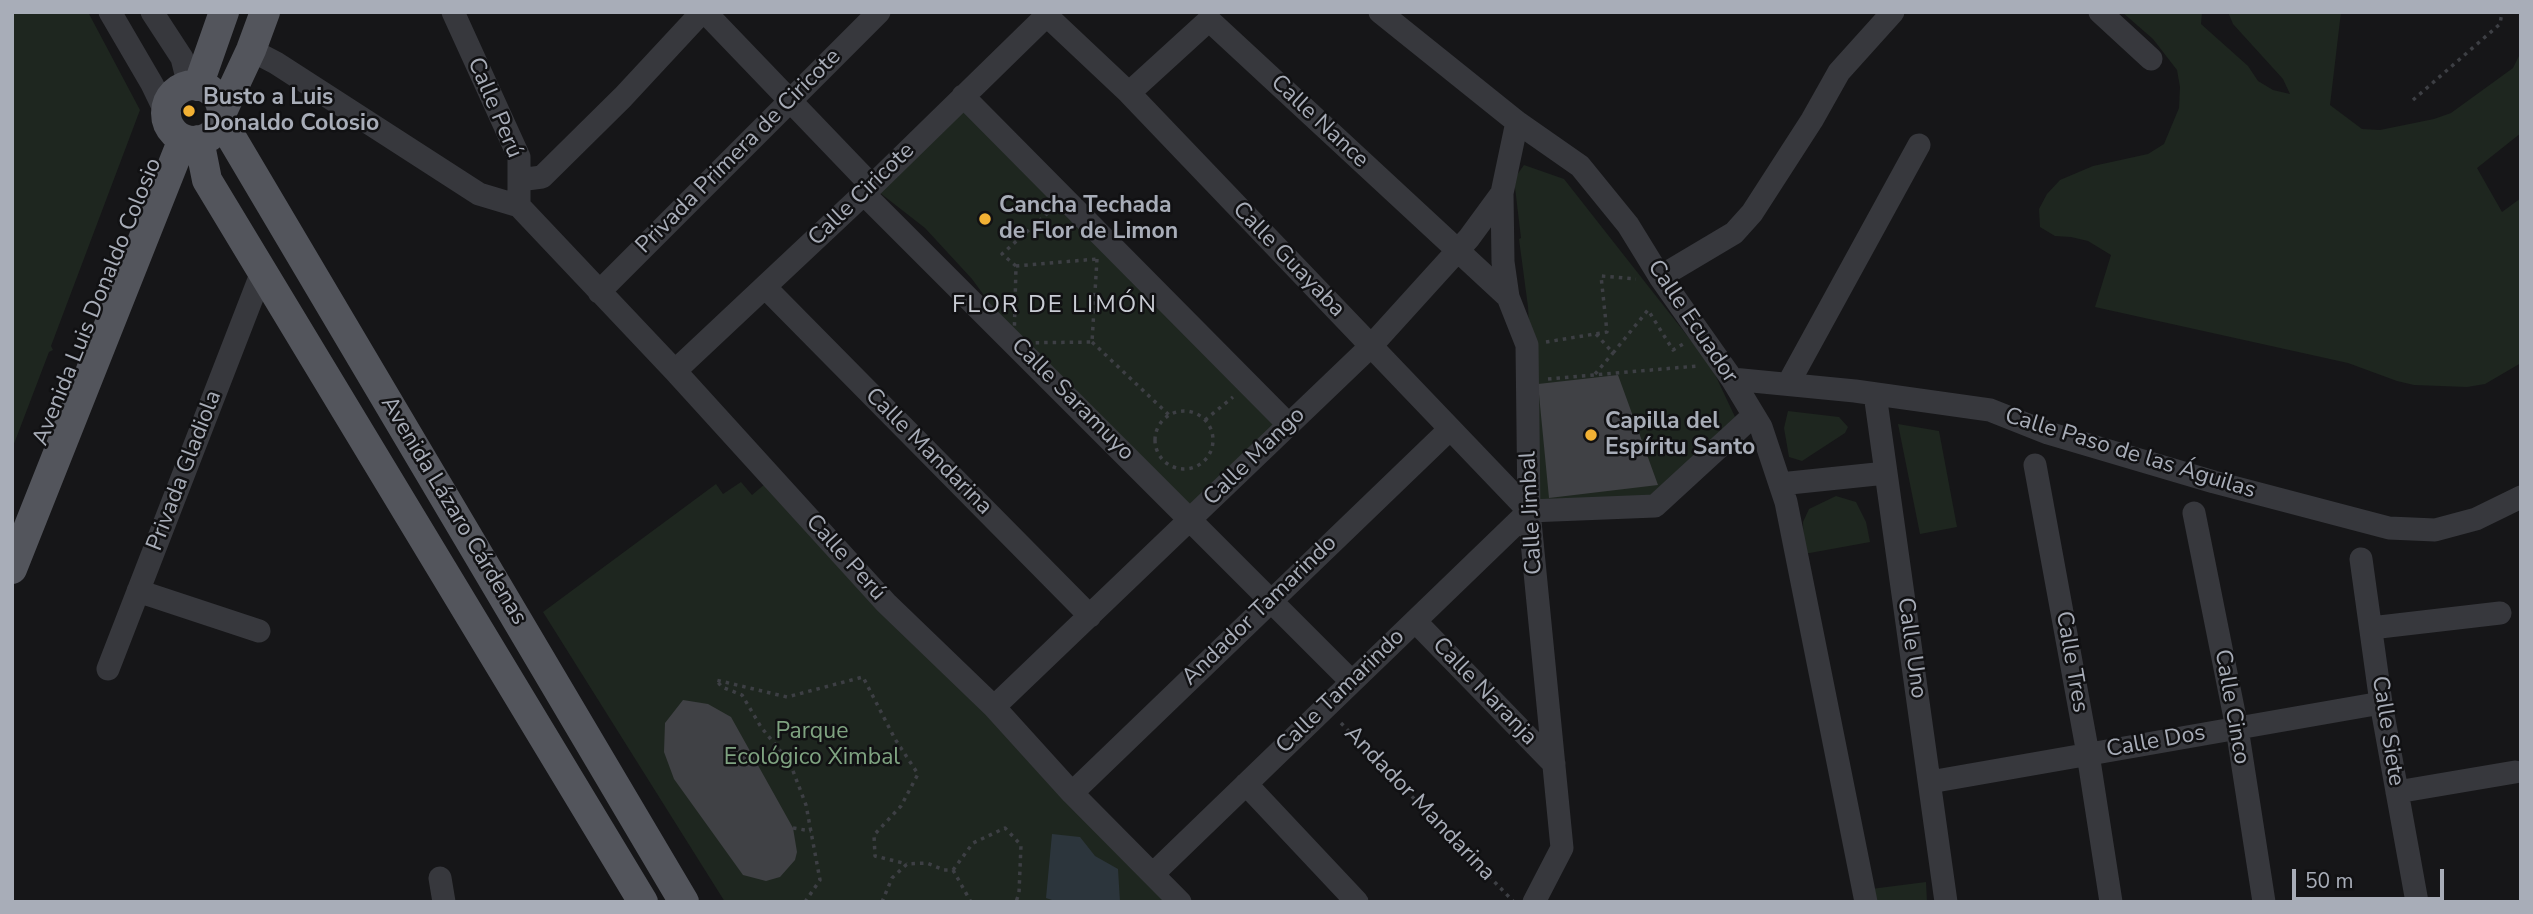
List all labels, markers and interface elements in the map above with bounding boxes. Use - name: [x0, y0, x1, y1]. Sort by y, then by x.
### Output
- street label: Privada Primera de Ciricote: [631, 44, 847, 260]
- street label: Calle Perú: [461, 54, 527, 162]
- street label: Calle Nance: [1264, 70, 1374, 174]
- place label: Busto a Luis Donaldo Colosio: [203, 84, 379, 138]
- marker: Busto a Luis Donaldo Colosio: [181, 103, 197, 119]
- street label: Calle Ciricote: [803, 138, 921, 252]
- street label: Avenida Luis Donaldo Colosio: [28, 154, 168, 450]
- place label: Cancha Techada de Flor de Limon: [999, 192, 1178, 246]
- street label: Calle Guayaba: [1226, 196, 1350, 324]
- marker: Cancha Techada de Flor de Limon: [977, 211, 993, 227]
- street label: Calle Ecuador: [1641, 255, 1743, 389]
- district label: FLOR DE LIMÓN: [954, 292, 1156, 320]
- street label: Calle Saramuyo: [1005, 333, 1139, 467]
- street label: Calle Mandarina: [859, 383, 997, 521]
- street label: Privada Gladiola: [142, 387, 228, 555]
- street label: Avenida Lázaro Cárdenas: [374, 392, 532, 630]
- street label: Calle Mango: [1199, 402, 1311, 512]
- street label: Calle Paso de las Águilas: [2001, 403, 2259, 505]
- place label: Capilla del Espíritu Santo: [1605, 408, 1755, 462]
- marker: Capilla del Espíritu Santo: [1583, 427, 1599, 443]
- street label: Calle Jimbal: [1515, 450, 1549, 576]
- street label: Calle Perú: [799, 509, 891, 607]
- street label: Andador Tamarindo: [1177, 530, 1343, 692]
- street label: Calle Uno: [1890, 596, 1932, 700]
- street label: Calle Tres: [2049, 609, 2093, 715]
- street label: Calle Tamarindo: [1271, 624, 1411, 760]
- street label: Calle Naranja: [1426, 632, 1542, 752]
- street label: Calle Cinco: [2207, 647, 2255, 767]
- street label: Calle Siete: [2365, 674, 2409, 788]
- park label: Parque Ecológico Ximbal: [724, 718, 900, 772]
- street label: Calle Dos: [2104, 720, 2208, 764]
- street label: Andador Mandarina: [1338, 721, 1500, 887]
- scale bar: [2295, 855, 2447, 899]
- text: 50 m: [2305, 867, 2354, 895]

